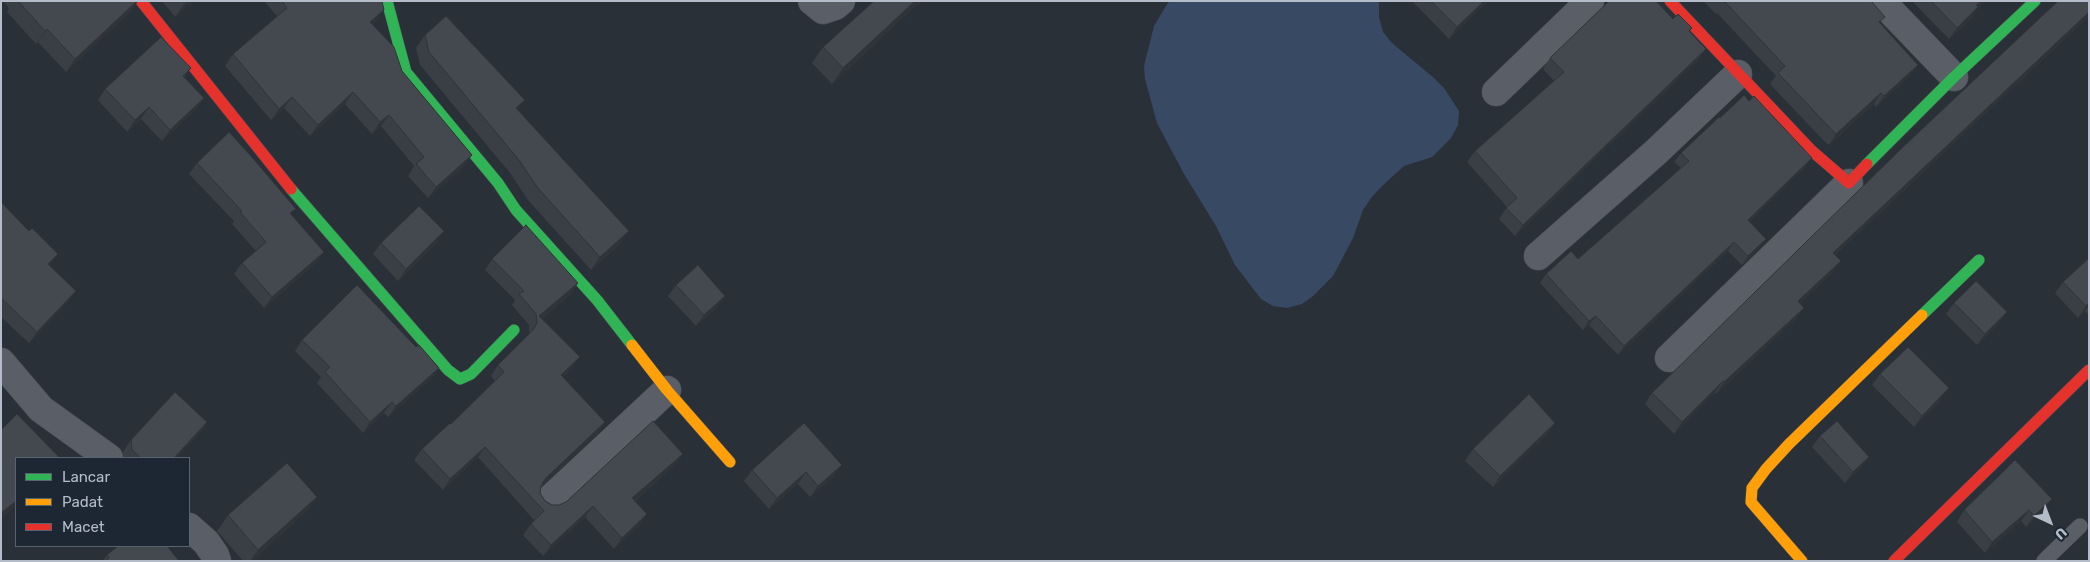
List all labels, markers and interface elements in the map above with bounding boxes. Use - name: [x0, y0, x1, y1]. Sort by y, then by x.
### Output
- legend: [15, 457, 190, 547]
- text: Lancar: [62, 468, 110, 486]
- text: Padat: [62, 493, 103, 511]
- north arrow: [2025, 497, 2075, 547]
- text: Macet: [62, 518, 105, 536]
- text: U: [2051, 524, 2070, 543]

